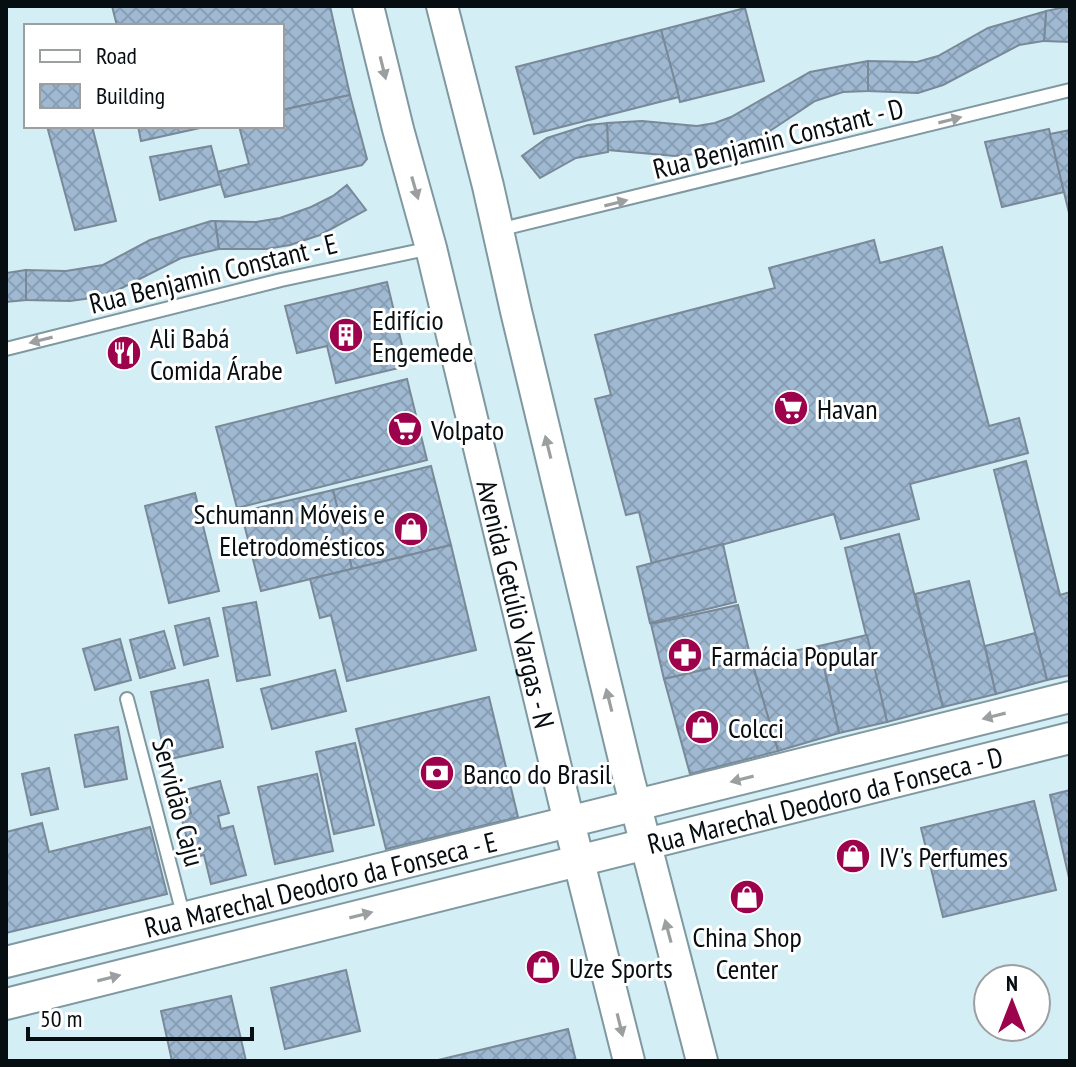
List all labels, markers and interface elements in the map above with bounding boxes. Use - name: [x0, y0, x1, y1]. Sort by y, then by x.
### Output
- legend: [24, 24, 284, 128]
- text: Road: [96, 40, 137, 71]
- one-way arrow: [378, 55, 390, 80]
- text: Building: [96, 80, 165, 111]
- street label: Rua Benjamin Constant - D: [649, 89, 907, 187]
- one-way arrow: [938, 114, 963, 126]
- one-way arrow: [409, 177, 422, 201]
- one-way arrow: [604, 196, 629, 209]
- street label: Rua Benjamin Constant - E: [85, 224, 341, 322]
- place label: Edifício Engemede: [372, 301, 473, 370]
- building icon: Edifício Engemede: [327, 316, 365, 354]
- place label: Ali Babá Comida Árabe: [150, 319, 283, 388]
- restaurant icon: Ali Babá Comida Árabe: [105, 334, 143, 372]
- one-way arrow: [28, 335, 53, 347]
- supermarket icon: Havan: [772, 389, 810, 427]
- place label: Havan: [817, 390, 878, 427]
- supermarket icon: Volpato: [386, 410, 424, 448]
- place label: Volpato: [430, 411, 504, 448]
- one-way arrow: [542, 435, 554, 460]
- street label: Avenida Getúlio Vargas - N: [469, 476, 564, 732]
- place label: Schumann Móveis e Eletrodomésticos: [194, 495, 385, 564]
- shop icon: Schumann Móveis e Eletrodomésticos: [392, 510, 430, 548]
- pharmacy icon: Farmácia Popular: [666, 636, 704, 674]
- place label: Farmácia Popular: [711, 637, 878, 674]
- one-way arrow: [603, 687, 615, 712]
- shop icon: Colcci: [683, 708, 721, 746]
- place label: Colcci: [728, 709, 784, 746]
- one-way arrow: [982, 711, 1007, 723]
- street label: Servidão Caju: [144, 734, 214, 870]
- street label: Rua Marechal Deodoro da Fonseca - D: [643, 737, 1006, 861]
- bank icon: Banco do Brasil: [418, 754, 456, 792]
- place label: Banco do Brasil: [463, 755, 612, 792]
- one-way arrow: [729, 773, 754, 786]
- street label: Rua Marechal Deodoro da Fonseca - E: [140, 822, 501, 945]
- shop icon: IV's Perfumes: [834, 837, 872, 875]
- place label: IV's Perfumes: [879, 838, 1008, 875]
- shop icon: China Shop Center: [728, 878, 766, 916]
- one-way arrow: [349, 908, 374, 920]
- place label: China Shop Center: [692, 918, 802, 987]
- one-way arrow: [661, 919, 673, 944]
- shop icon: Uze Sports: [524, 948, 562, 986]
- place label: Uze Sports: [569, 949, 673, 986]
- north arrow: [972, 963, 1052, 1043]
- text: N: [1006, 969, 1018, 997]
- one-way arrow: [96, 971, 121, 984]
- scale bar: [28, 991, 252, 1041]
- text: 50 m: [40, 1003, 82, 1034]
- one-way arrow: [615, 1013, 627, 1038]

